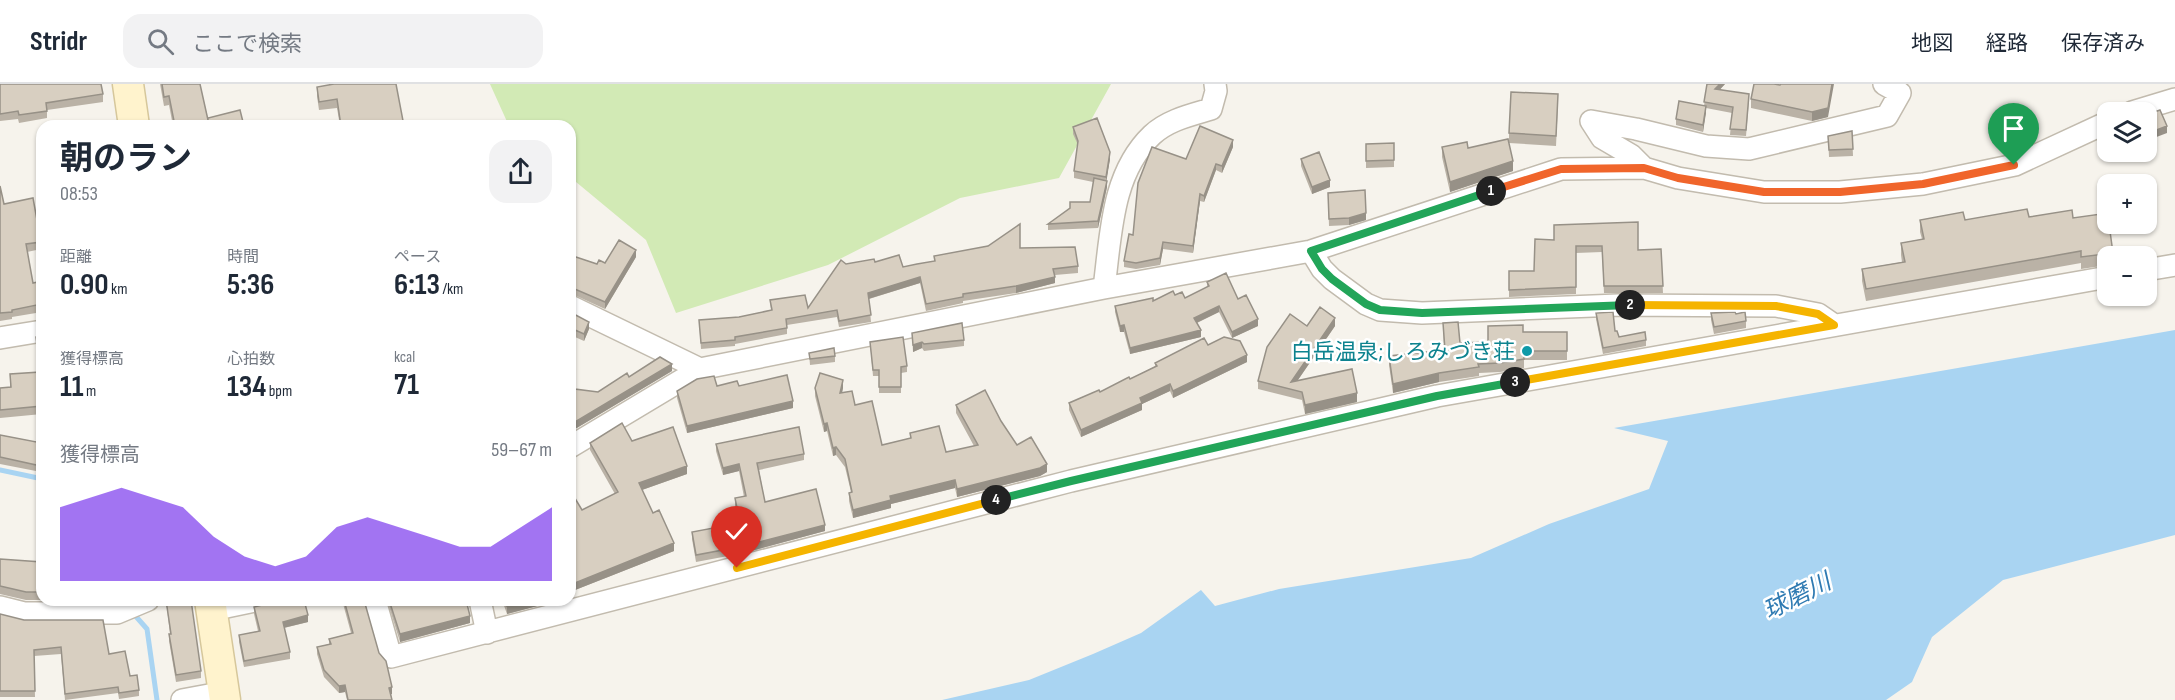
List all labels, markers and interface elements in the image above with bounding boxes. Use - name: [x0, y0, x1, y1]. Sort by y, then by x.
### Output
- search box: [123, 14, 543, 68]
- text: Stridr: [30, 25, 87, 58]
- icon: search: [144, 25, 177, 58]
- text: ここで検索: [192, 31, 302, 58]
- text: 地図: [1911, 31, 1953, 56]
- text: 経路: [1986, 31, 2028, 56]
- text: 保存済み: [2061, 31, 2145, 56]
- map controls: [2097, 102, 2157, 306]
- button: layers: [2097, 102, 2157, 162]
- pin: [1988, 103, 2039, 165]
- icon: arrive: [1997, 112, 2030, 145]
- text: 朝のラン: [60, 139, 192, 179]
- button: share: [489, 140, 552, 203]
- button: +: [2097, 174, 2157, 234]
- pin: 1: [1476, 176, 1506, 206]
- text: 1: [1488, 181, 1494, 200]
- text: 08:53: [60, 182, 98, 206]
- button: −: [2097, 246, 2157, 306]
- text: 距離: [60, 248, 92, 267]
- text: 時間: [227, 248, 259, 267]
- text: ペース: [394, 248, 441, 267]
- text: 0.90: [60, 267, 109, 303]
- text: 5:36: [227, 267, 274, 303]
- text: 6:13: [394, 267, 440, 303]
- text: km: [109, 280, 127, 299]
- text: /km: [440, 280, 463, 299]
- pin: 2: [1615, 290, 1645, 320]
- text: 2: [1626, 295, 1634, 314]
- place label: 白岳温泉;しろみづき荘: [1291, 339, 1515, 366]
- marker: 白岳温泉;しろみづき荘: [1520, 344, 1534, 358]
- text: kcal: [394, 348, 415, 367]
- text: 獲得標高: [60, 350, 124, 369]
- text: 心拍数: [227, 350, 275, 369]
- text: 71: [394, 367, 419, 403]
- pin: 3: [1500, 367, 1530, 397]
- text: 11: [60, 369, 84, 405]
- text: 134: [227, 369, 266, 405]
- text: 3: [1511, 372, 1519, 391]
- text: m: [84, 382, 96, 401]
- text: bpm: [266, 382, 292, 401]
- text: 59–67 m: [491, 438, 552, 462]
- text: 獲得標高: [60, 443, 140, 467]
- pin: 4: [981, 485, 1011, 515]
- text: 4: [992, 490, 1000, 509]
- pin: [711, 506, 762, 568]
- icon: check: [720, 515, 753, 548]
- water label: 球磨川: [1759, 566, 1839, 626]

